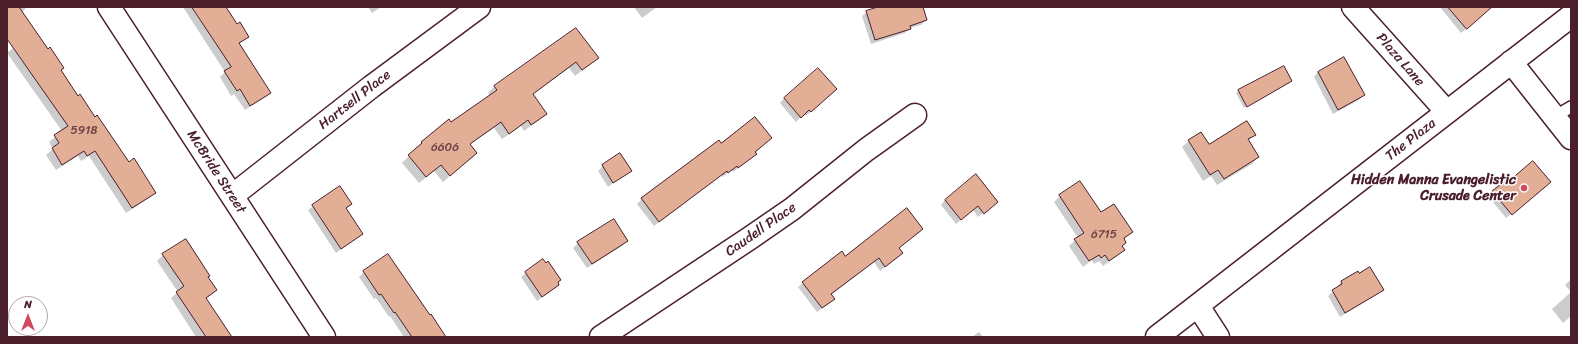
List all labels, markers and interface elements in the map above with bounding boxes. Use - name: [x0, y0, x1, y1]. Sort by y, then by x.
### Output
- street label: Plaza Lane: [1372, 30, 1428, 90]
- street label: Hartsell Place: [316, 67, 394, 133]
- street label: The Plaza: [1383, 115, 1439, 165]
- house number: 5918: [70, 124, 98, 138]
- street label: McBride Street: [183, 127, 249, 217]
- house number: 6606: [431, 141, 459, 155]
- place label: Hidden Manna Evangelistic Crusade Center: [1351, 172, 1516, 204]
- marker: Hidden Manna Evangelistic Crusade Center: [1519, 183, 1529, 193]
- street label: Caudell Place: [722, 199, 800, 261]
- house number: 6715: [1091, 228, 1117, 242]
- text: N: [24, 295, 32, 314]
- north arrow: [8, 296, 48, 336]

